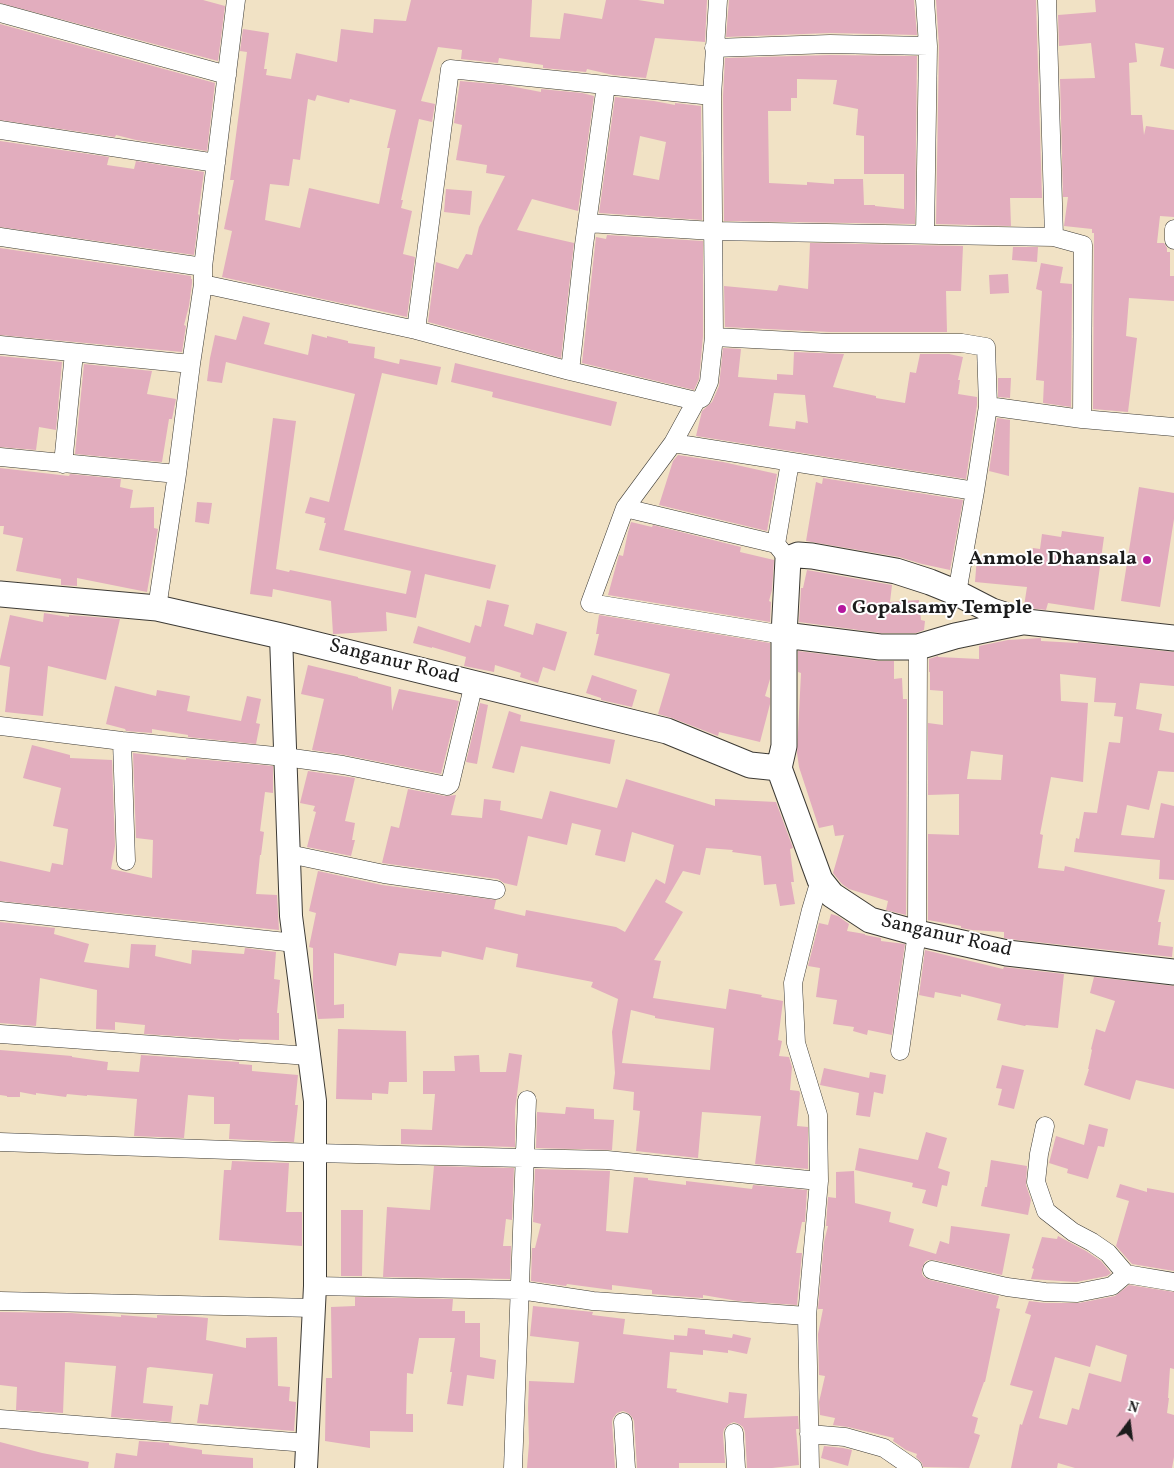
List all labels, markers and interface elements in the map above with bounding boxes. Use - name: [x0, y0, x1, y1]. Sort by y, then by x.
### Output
- place label: Anmole Dhansala: [969, 548, 1137, 572]
- marker: Anmole Dhansala: [1141, 554, 1153, 566]
- place label: Gopalsamy Temple: [852, 597, 1032, 621]
- marker: Gopalsamy Temple: [836, 603, 848, 615]
- street label: Sanganur Road: [326, 635, 462, 691]
- street label: Sanganur Road: [878, 910, 1014, 964]
- north arrow: [1104, 1398, 1154, 1448]
- text: N: [1126, 1398, 1140, 1419]

